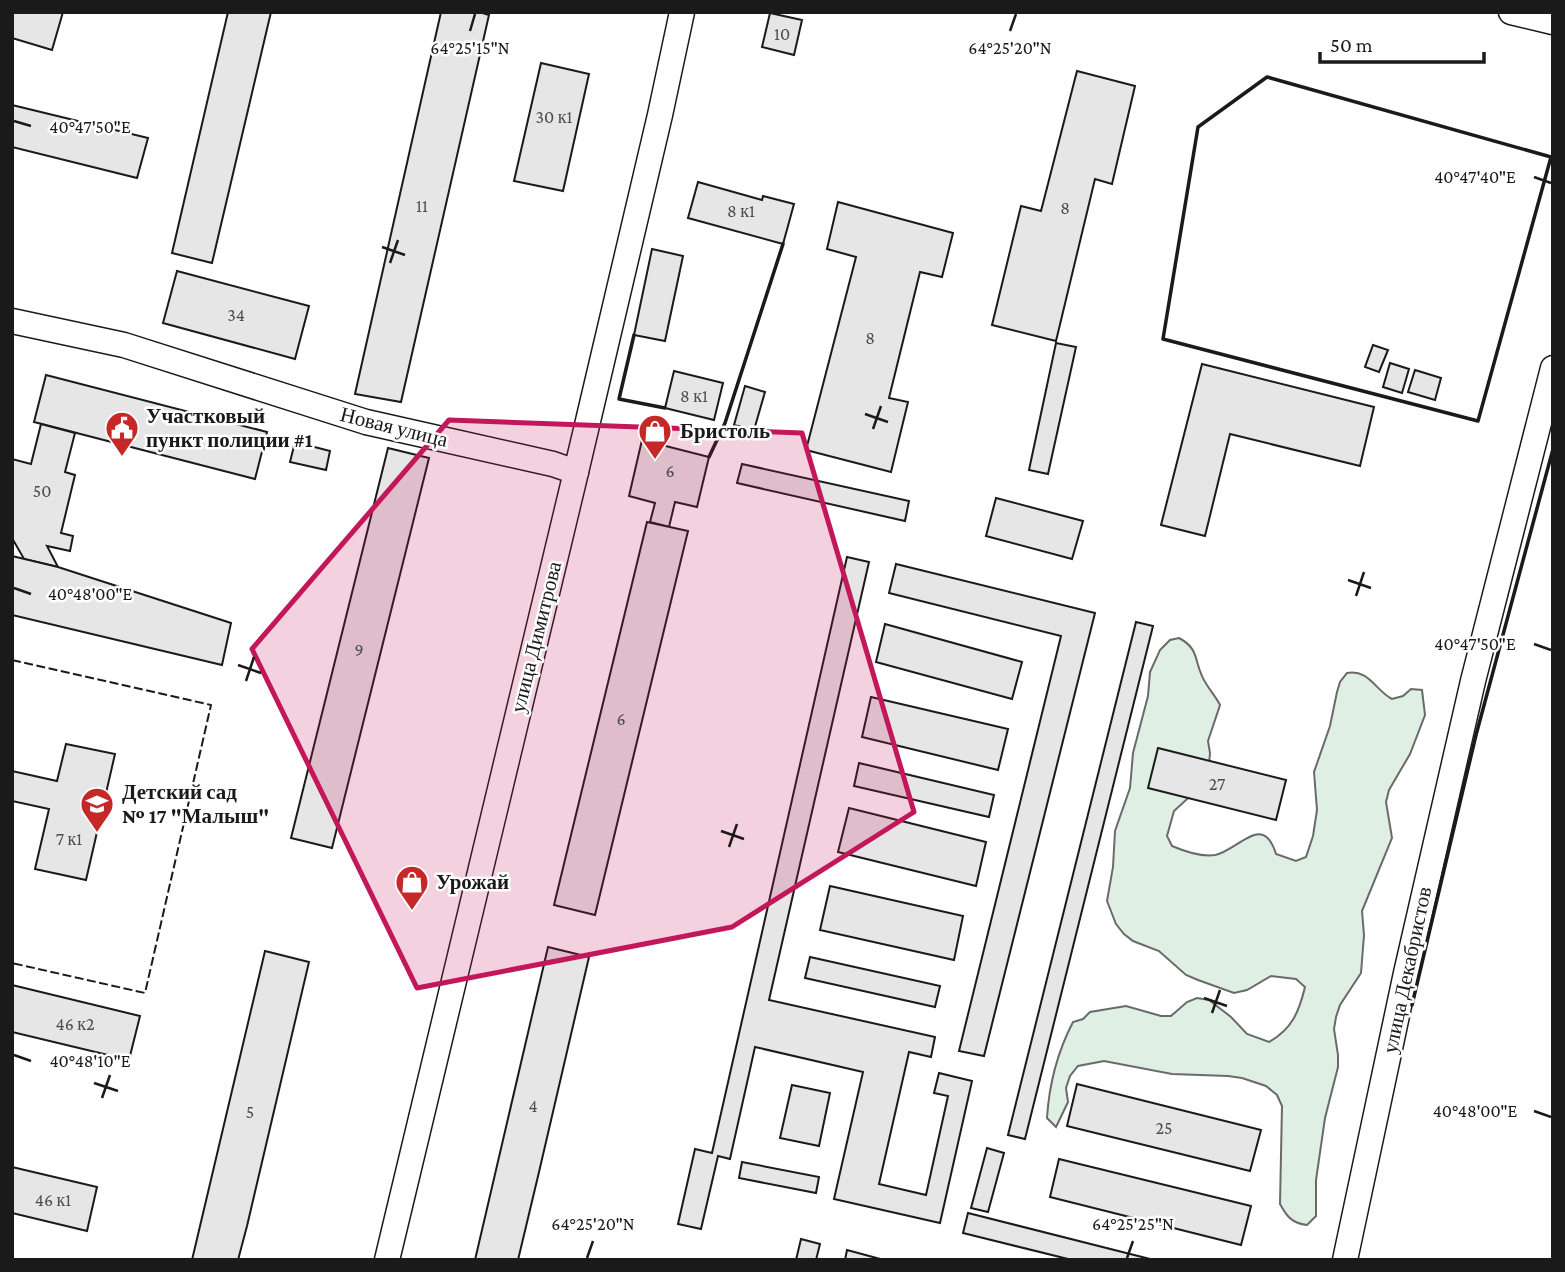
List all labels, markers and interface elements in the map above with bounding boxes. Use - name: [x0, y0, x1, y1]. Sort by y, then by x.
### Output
- scale bar: [1320, 21, 1484, 65]
- house number: 10: [774, 24, 790, 44]
- text: 50 m: [1330, 33, 1373, 57]
- text: 64°25'15"N: [430, 38, 510, 58]
- text: 64°25'20"N: [968, 38, 1052, 58]
- house number: 30 к1: [536, 107, 572, 127]
- text: 40°47'50"E: [49, 117, 131, 137]
- text: 40°47'40"E: [1434, 167, 1516, 187]
- house number: 11: [416, 196, 428, 216]
- house number: 8: [1060, 198, 1070, 218]
- house number: 8 к1: [727, 201, 755, 221]
- house number: 34: [227, 305, 245, 325]
- house number: 8: [865, 328, 875, 348]
- house number: 8 к1: [680, 386, 708, 406]
- street label: Новая улица: [338, 402, 451, 452]
- place label: Участковый пункт полиции #1: [146, 404, 313, 452]
- public building icon: Участковый пункт полиции #1: [103, 409, 141, 458]
- shop icon: Бристоль: [636, 412, 674, 461]
- place label: Бристоль: [680, 419, 770, 443]
- house number: 6: [665, 461, 675, 481]
- house number: 50: [33, 481, 51, 501]
- street label: улица Димитрова: [506, 558, 567, 715]
- text: 40°48'00"E: [48, 584, 133, 604]
- text: 40°47'50"E: [1434, 634, 1516, 654]
- house number: 9: [354, 640, 364, 660]
- house number: 6: [616, 709, 626, 729]
- house number: 27: [1209, 774, 1225, 794]
- place label: Детский сад № 17 "Малыш": [122, 780, 269, 828]
- school or university icon: Детский сад № 17 "Малыш": [78, 785, 116, 834]
- house number: 7 к1: [56, 829, 82, 849]
- shop icon: Урожай: [393, 863, 431, 912]
- place label: Урожай: [436, 870, 509, 894]
- street label: улица Декабристов: [1378, 884, 1436, 1056]
- house number: 46 к2: [55, 1014, 95, 1034]
- text: 40°48'10"E: [49, 1051, 131, 1071]
- house number: 4: [528, 1096, 538, 1116]
- text: 40°48'00"E: [1433, 1101, 1518, 1121]
- house number: 5: [246, 1102, 254, 1122]
- house number: 25: [1155, 1118, 1173, 1138]
- house number: 46 к1: [35, 1190, 71, 1210]
- text: 64°25'20"N: [551, 1214, 635, 1234]
- text: 64°25'25"N: [1092, 1214, 1174, 1234]

